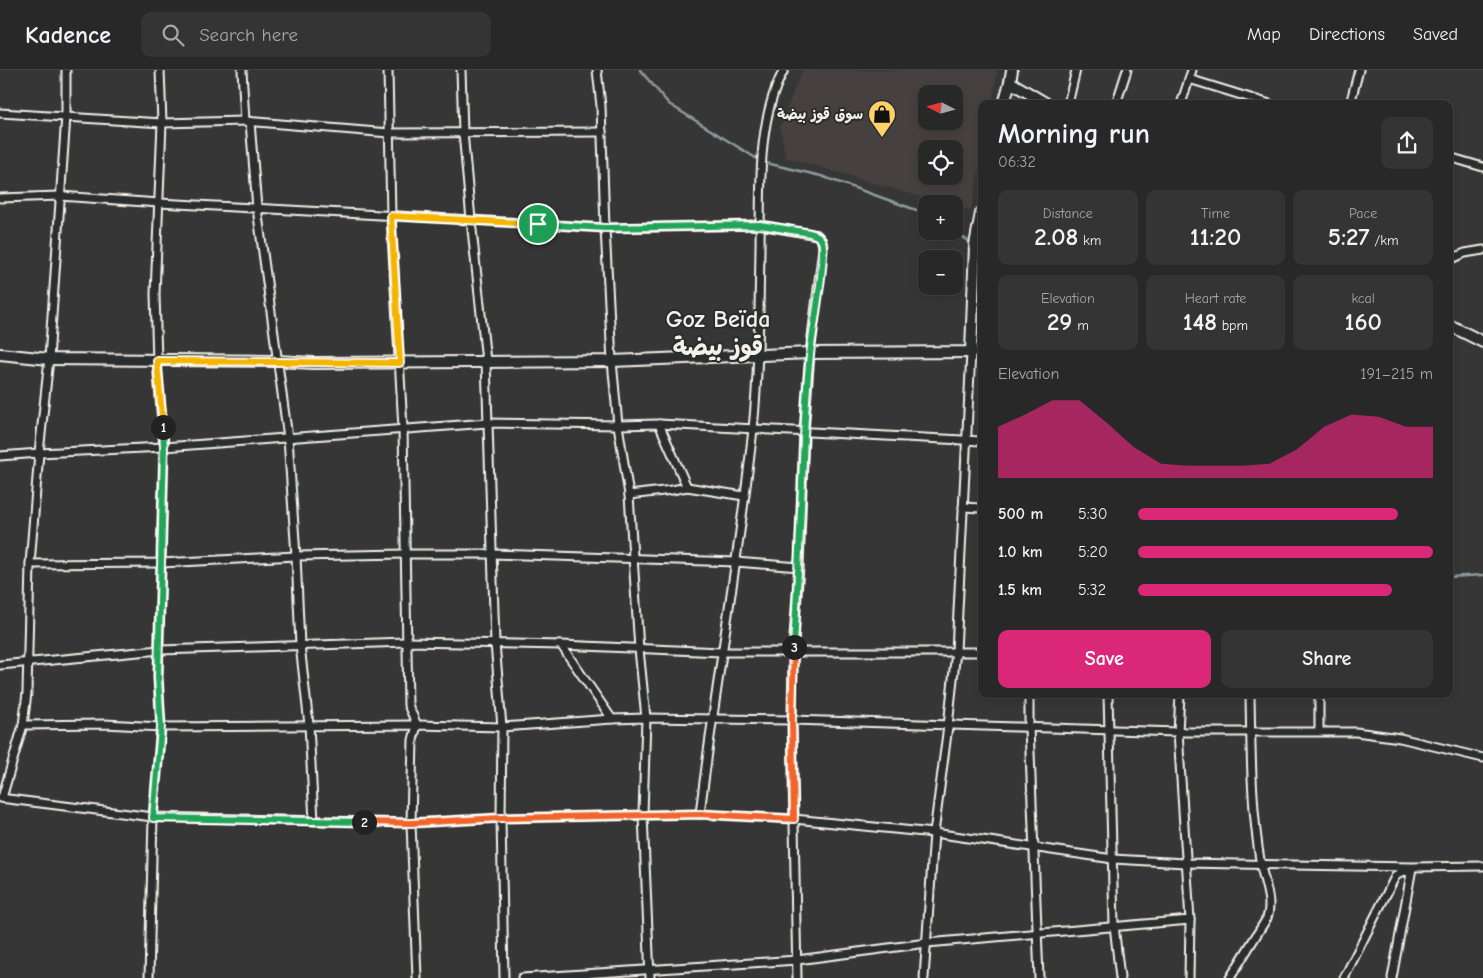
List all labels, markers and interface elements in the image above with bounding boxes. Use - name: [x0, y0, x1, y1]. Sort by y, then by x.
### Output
- search box: [141, 12, 491, 57]
- text: Kadence: [25, 21, 111, 49]
- icon: search: [159, 21, 187, 49]
- text: Search here: [199, 24, 298, 46]
- text: Map: [1247, 24, 1281, 45]
- text: Directions: [1309, 24, 1385, 45]
- text: Saved: [1413, 24, 1458, 45]
- north arrow: [918, 85, 962, 130]
- map controls: [918, 85, 963, 295]
- shop icon: سوق قوز بيضة: [867, 99, 897, 138]
- place label: سوق قوز بيضة: [777, 106, 863, 124]
- button: share: [1381, 117, 1433, 169]
- text: Morning run: [998, 118, 1150, 150]
- button: locate: [918, 140, 963, 185]
- text: 06:32: [998, 153, 1036, 171]
- button: +: [918, 195, 963, 240]
- pin: [517, 203, 559, 245]
- text: Distance: [1043, 205, 1093, 222]
- text: Time: [1201, 205, 1230, 222]
- text: Pace: [1349, 205, 1377, 222]
- icon: arrive: [524, 210, 552, 238]
- text: 2.08: [1034, 222, 1078, 251]
- text: 11:20: [1190, 222, 1241, 251]
- text: 5:27: [1328, 222, 1370, 251]
- text: km: [1078, 232, 1101, 249]
- text: /km: [1370, 232, 1399, 249]
- button: −: [918, 250, 963, 295]
- text: Elevation: [1041, 290, 1095, 307]
- text: Heart rate: [1185, 290, 1246, 307]
- text: kcal: [1351, 290, 1375, 307]
- district label: Goz Beïda قوز بيضة: [666, 305, 770, 362]
- text: 29: [1047, 307, 1072, 336]
- text: 148: [1183, 307, 1217, 336]
- text: 160: [1345, 307, 1382, 336]
- text: m: [1072, 317, 1089, 334]
- text: bpm: [1217, 317, 1248, 334]
- text: Elevation: [998, 365, 1059, 383]
- text: 191–215 m: [1360, 365, 1433, 383]
- pin: 1: [150, 414, 176, 440]
- text: 1: [161, 419, 166, 436]
- text: 500 m: [998, 505, 1043, 523]
- text: 5:30: [1078, 505, 1107, 523]
- text: 1.0 km: [998, 543, 1043, 561]
- text: 5:20: [1078, 543, 1108, 561]
- text: 1.5 km: [998, 581, 1042, 599]
- text: 5:32: [1078, 581, 1106, 599]
- button: Save: [998, 630, 1211, 688]
- button: Share: [1221, 630, 1433, 688]
- pin: 3: [782, 634, 806, 660]
- text: 3: [791, 639, 798, 656]
- pin: 2: [352, 810, 376, 834]
- text: 2: [361, 814, 368, 831]

